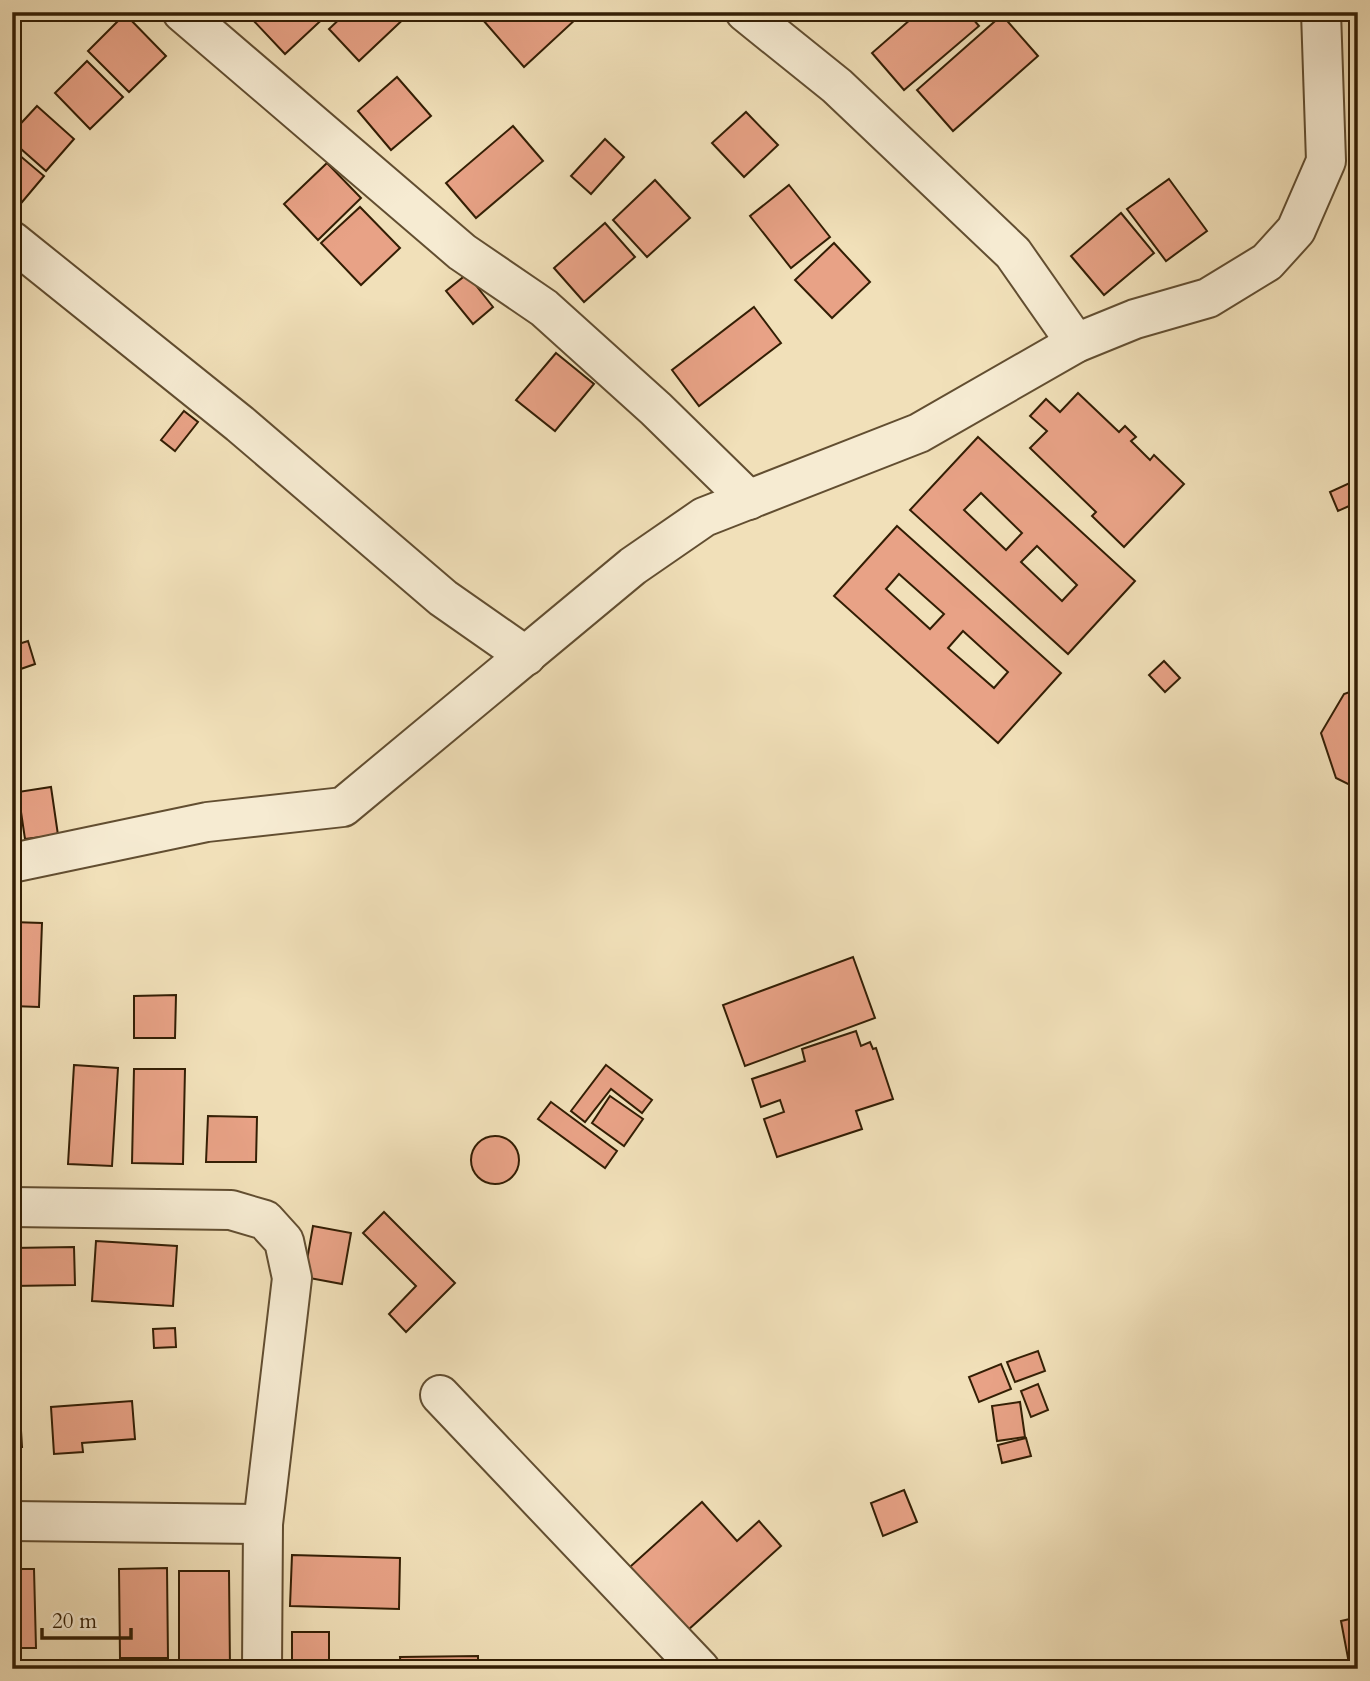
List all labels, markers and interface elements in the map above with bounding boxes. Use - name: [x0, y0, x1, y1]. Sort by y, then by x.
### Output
- scale bar: [42, 1597, 131, 1641]
- text: 20 m: [52, 1607, 97, 1636]

